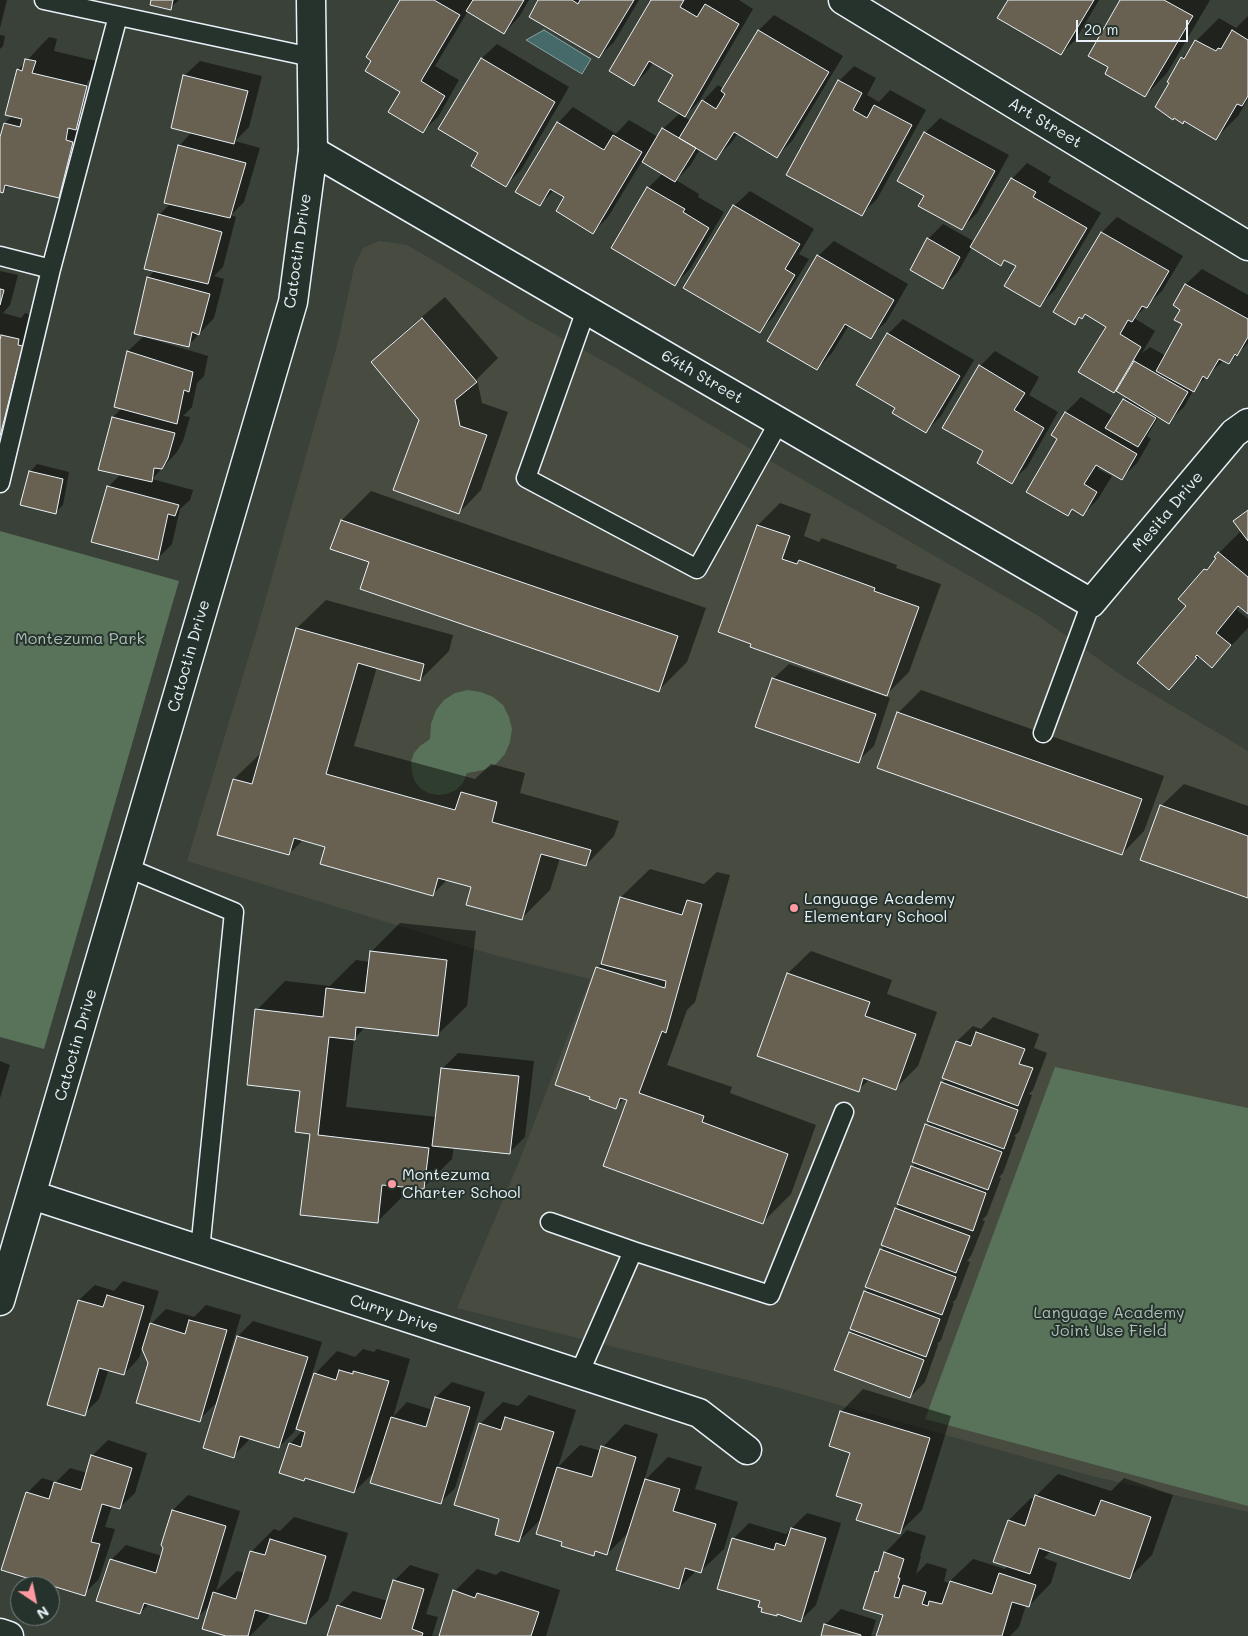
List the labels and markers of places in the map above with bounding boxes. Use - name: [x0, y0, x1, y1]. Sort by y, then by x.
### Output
- place label: Language Academy Elementary School: [804, 889, 955, 927]
- marker: Language Academy Elementary School: [788, 902, 800, 914]
- place label: Montezuma Charter School: [402, 1165, 521, 1203]
- marker: Montezuma Charter School: [386, 1178, 398, 1190]

